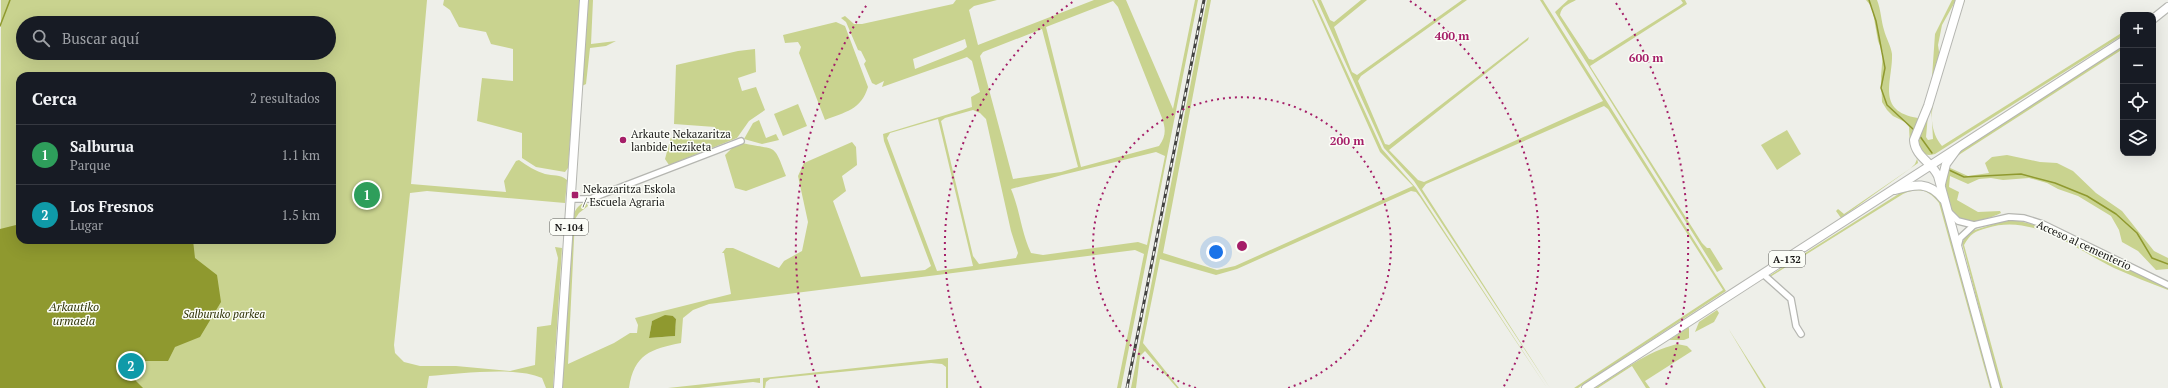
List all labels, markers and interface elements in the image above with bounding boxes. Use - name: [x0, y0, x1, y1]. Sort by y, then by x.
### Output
- map controls: [2120, 12, 2156, 156]
- button: +: [2120, 12, 2156, 48]
- search box: [16, 16, 336, 60]
- icon: search: [30, 27, 52, 49]
- text: Buscar aquí: [62, 28, 139, 48]
- text: 400 m: [1435, 28, 1469, 43]
- button: −: [2120, 48, 2156, 84]
- text: 600 m: [1629, 50, 1663, 65]
- button: locate: [2120, 84, 2156, 120]
- text: Cerca: [32, 87, 77, 110]
- text: 2 resultados: [250, 89, 320, 107]
- button: layers: [2120, 120, 2156, 156]
- place label: Arkaute Nekazaritza lanbide heziketa: [631, 127, 731, 154]
- text: 200 m: [1330, 133, 1364, 148]
- marker: Arkaute Nekazaritza lanbide heziketa: [618, 135, 628, 145]
- text: Salburua: [70, 136, 134, 156]
- text: 1: [41, 146, 49, 164]
- text: 1.1 km: [281, 146, 320, 164]
- text: Parque: [70, 156, 110, 174]
- pin: 1: [354, 180, 380, 210]
- place label: Nekazaritza Eskola / Escuela Agraria: [582, 182, 676, 209]
- marker: Nekazaritza Eskola / Escuela Agraria: [570, 190, 580, 200]
- text: Los Fresnos: [70, 196, 154, 216]
- text: 2: [41, 206, 49, 224]
- text: 1.5 km: [281, 206, 320, 224]
- text: Lugar: [70, 216, 103, 234]
- street label: Acceso al cementerio: [2034, 217, 2134, 273]
- road number: N-104: [550, 219, 588, 235]
- centre of rings: [1235, 239, 1249, 253]
- your location: [1206, 242, 1226, 262]
- road number: A-132: [1769, 251, 1805, 267]
- water label: Arkautiko urmaela: [48, 299, 99, 328]
- park label: Salburuko parkea: [183, 307, 265, 321]
- pin: 2: [118, 351, 144, 381]

